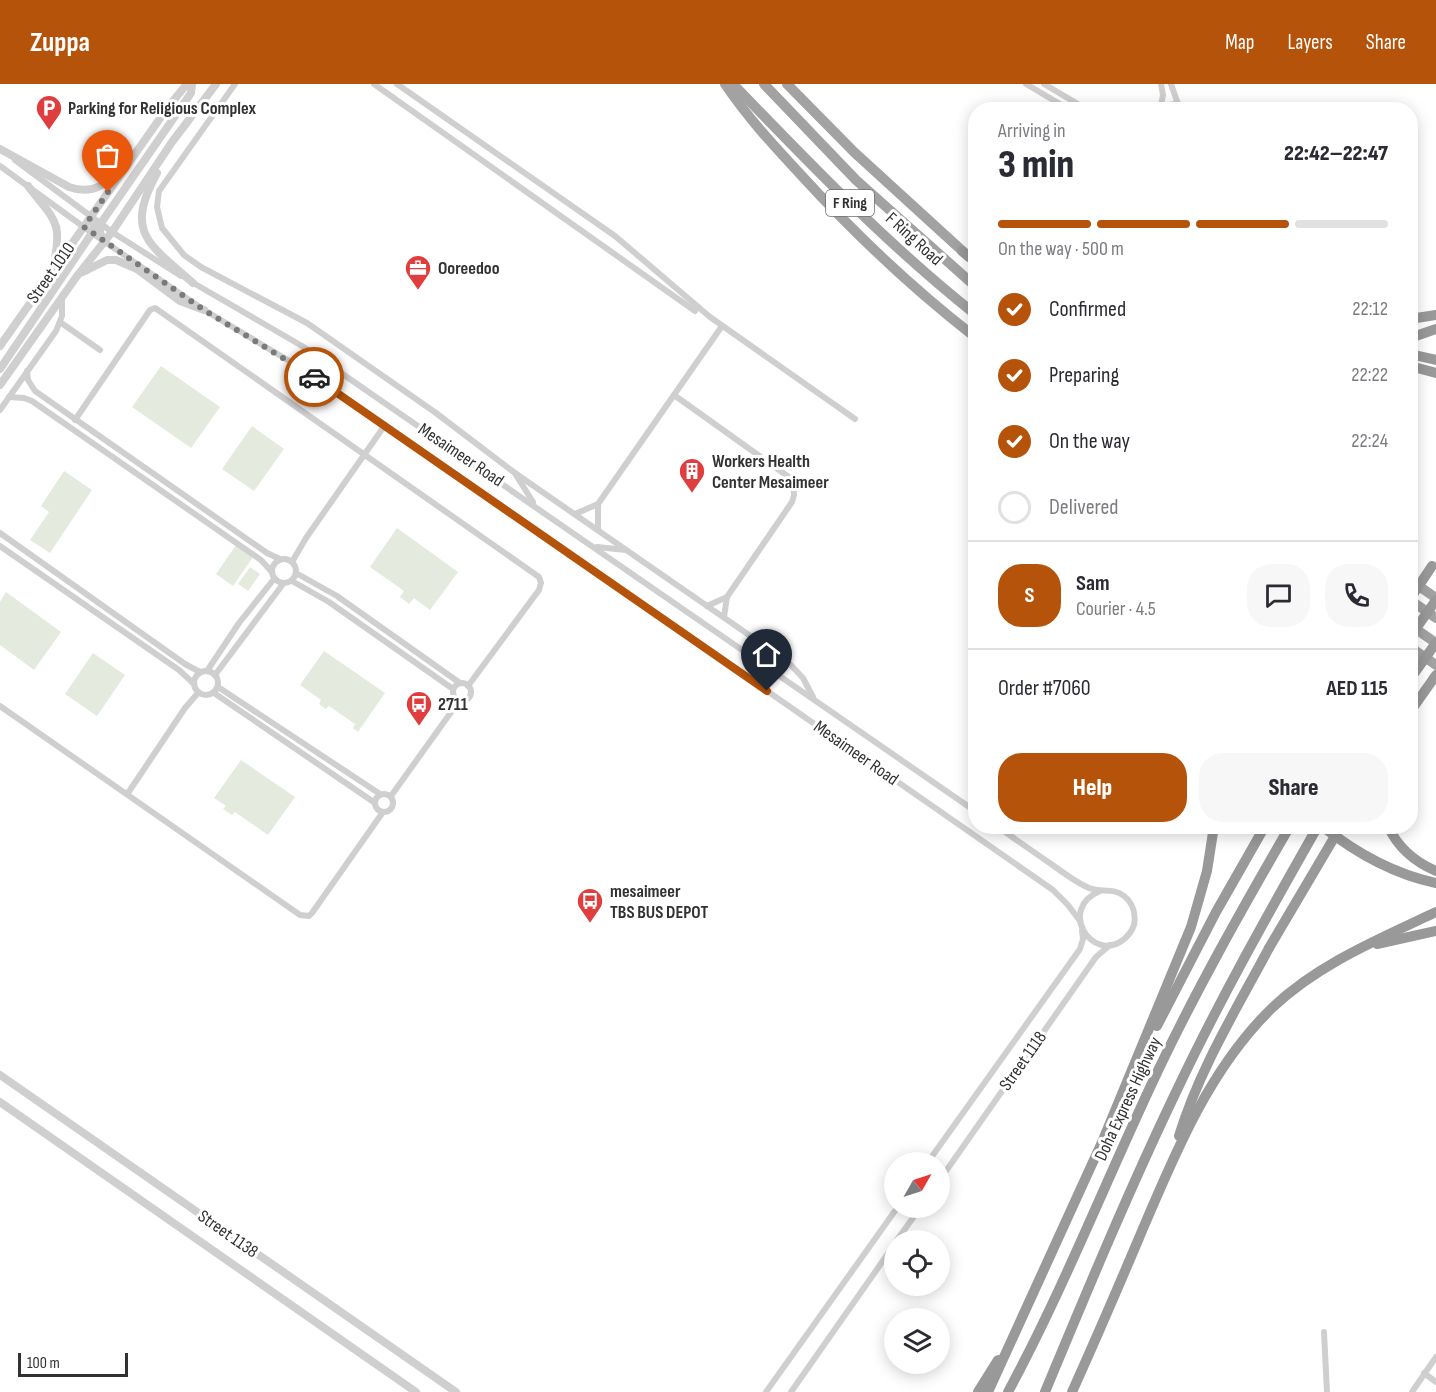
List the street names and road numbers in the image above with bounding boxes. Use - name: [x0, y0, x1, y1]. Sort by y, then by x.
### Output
- road number: F Ring: [826, 190, 874, 216]
- street label: F Ring Road: [881, 208, 947, 270]
- street label: Street 1010: [22, 239, 80, 307]
- street label: Mesaimeer Road: [414, 419, 508, 491]
- street label: Mesaimeer Road: [810, 716, 902, 790]
- street label: Street 1118: [995, 1027, 1051, 1095]
- street label: Doha Express Highway: [1090, 1034, 1166, 1164]
- street label: Street 1138: [194, 1206, 262, 1262]

